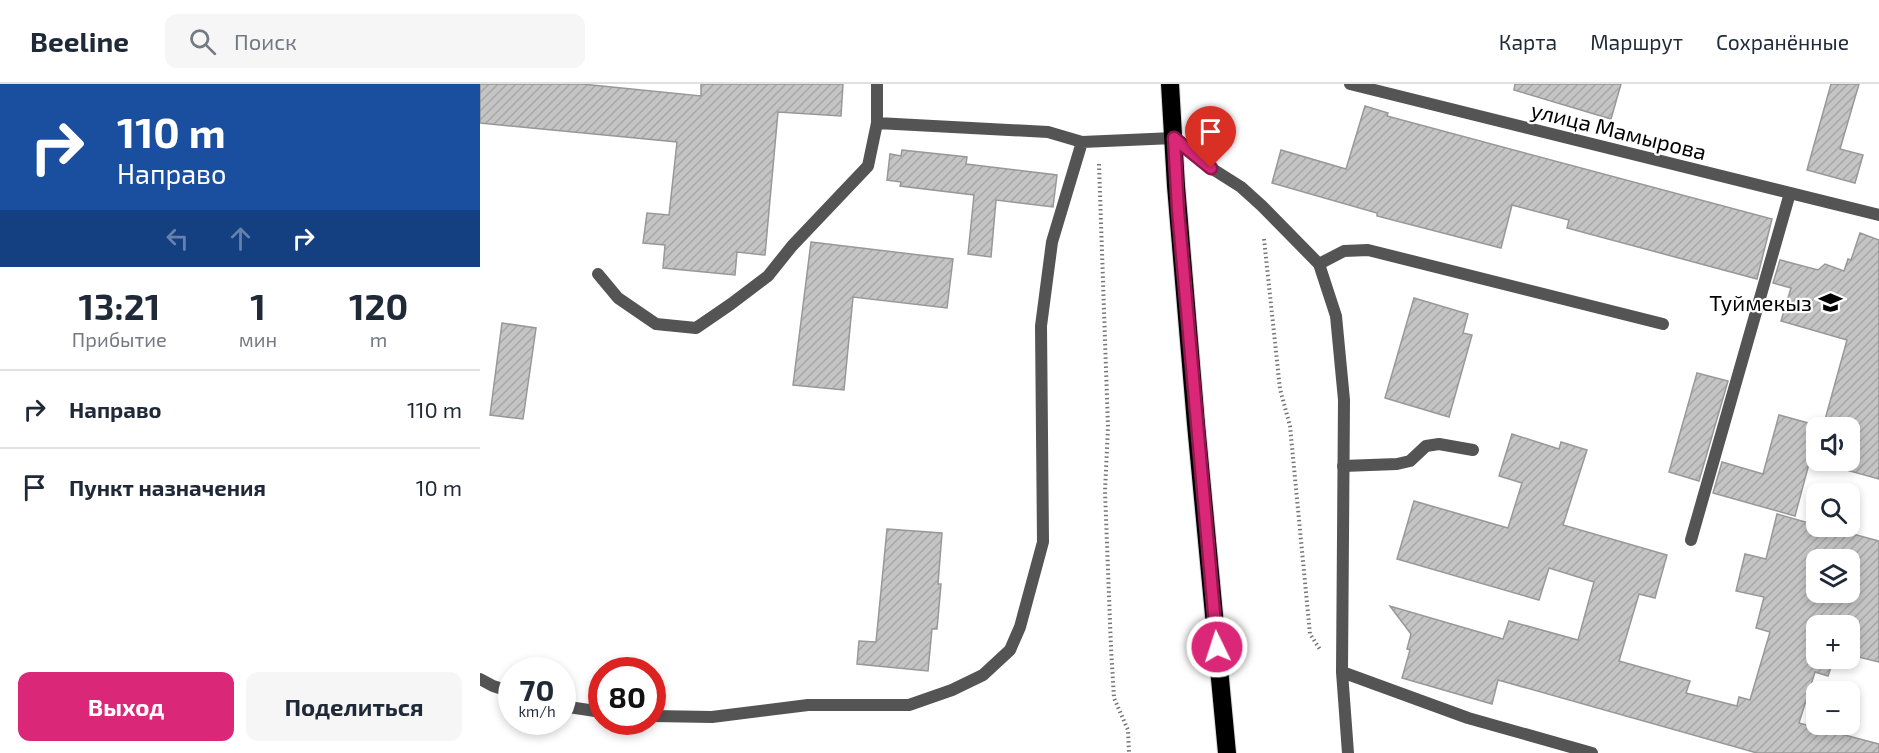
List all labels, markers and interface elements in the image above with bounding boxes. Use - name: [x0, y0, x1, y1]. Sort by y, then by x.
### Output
- search box: [165, 14, 585, 68]
- text: Beeline: [30, 24, 129, 58]
- icon: search: [186, 25, 219, 58]
- text: Поиск: [234, 28, 297, 54]
- text: Карта: [1499, 29, 1557, 54]
- text: Маршрут: [1590, 29, 1683, 54]
- text: Сохранённые: [1716, 29, 1849, 54]
- street label: улица Мамырова: [1528, 96, 1709, 165]
- text: 110 m: [117, 106, 226, 156]
- pin: [1185, 106, 1236, 168]
- icon: right: [18, 108, 96, 186]
- icon: arrive: [1194, 115, 1227, 148]
- text: Направо: [117, 157, 226, 189]
- icon: left: [161, 222, 194, 255]
- icon: ahead: [224, 222, 257, 255]
- icon: right: [287, 222, 320, 255]
- text: 13:21: [79, 284, 160, 327]
- text: 1: [250, 284, 266, 327]
- text: 120: [349, 284, 408, 327]
- place label: Туймекыз: [1709, 289, 1812, 316]
- school or university icon: Туймекыз: [1817, 289, 1843, 315]
- text: Прибытие: [72, 327, 167, 351]
- text: мин: [239, 327, 277, 351]
- text: m: [370, 327, 387, 351]
- icon: right: [18, 393, 51, 426]
- text: Направо: [69, 396, 162, 422]
- text: 110 m: [407, 396, 462, 422]
- map controls: [1806, 417, 1860, 735]
- button: sound: [1806, 417, 1860, 471]
- icon: arrive: [18, 471, 51, 504]
- text: Пункт назначения: [69, 474, 266, 500]
- text: 10 m: [416, 474, 462, 500]
- button: search: [1806, 483, 1860, 537]
- button: layers: [1806, 549, 1860, 603]
- position arrow: [1185, 615, 1249, 679]
- button: +: [1806, 615, 1860, 669]
- speed limit sign: 80: [588, 657, 666, 735]
- text: 70: [520, 671, 554, 707]
- button: Выход: [18, 672, 234, 741]
- button: Поделиться: [246, 672, 462, 741]
- button: −: [1806, 681, 1860, 735]
- text: km/h: [518, 702, 556, 720]

